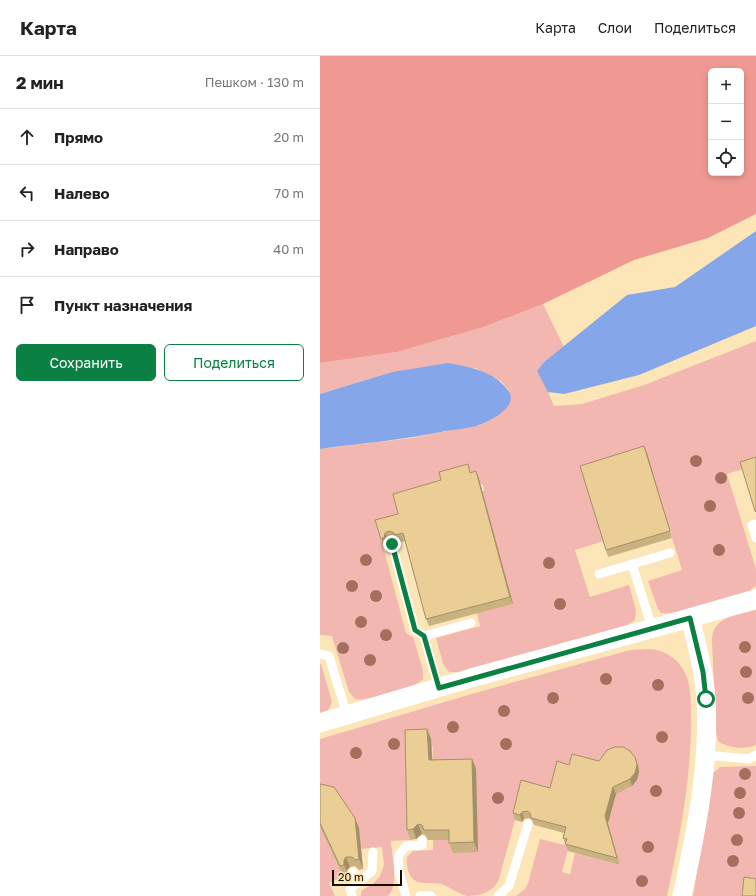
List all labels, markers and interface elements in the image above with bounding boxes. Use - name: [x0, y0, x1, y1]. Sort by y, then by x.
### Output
- text: Карта: [20, 16, 77, 39]
- text: Карта: [535, 19, 576, 36]
- text: Слои: [598, 19, 632, 36]
- text: Поделиться: [654, 19, 736, 36]
- map controls: [708, 68, 744, 176]
- button: +: [708, 68, 744, 104]
- text: 2 мин: [16, 72, 64, 93]
- text: Пешком · 130 m: [205, 74, 304, 90]
- button: −: [708, 104, 744, 140]
- icon: ahead: [16, 126, 38, 148]
- text: Прямо: [54, 128, 103, 146]
- text: 20 m: [274, 129, 304, 145]
- button: locate: [708, 140, 744, 176]
- icon: left: [16, 182, 38, 204]
- text: Налево: [54, 184, 110, 202]
- text: 70 m: [274, 185, 304, 201]
- icon: right: [16, 238, 38, 260]
- text: Направо: [54, 240, 119, 258]
- text: 40 m: [273, 241, 304, 257]
- icon: arrive: [16, 294, 38, 316]
- text: Пункт назначения: [54, 296, 192, 314]
- button: Сохранить: [16, 344, 156, 381]
- button: Поделиться: [164, 344, 304, 381]
- route end: [383, 535, 401, 553]
- route start: [697, 690, 715, 708]
- scale bar: [332, 868, 402, 887]
- text: 20 m: [338, 870, 364, 883]

